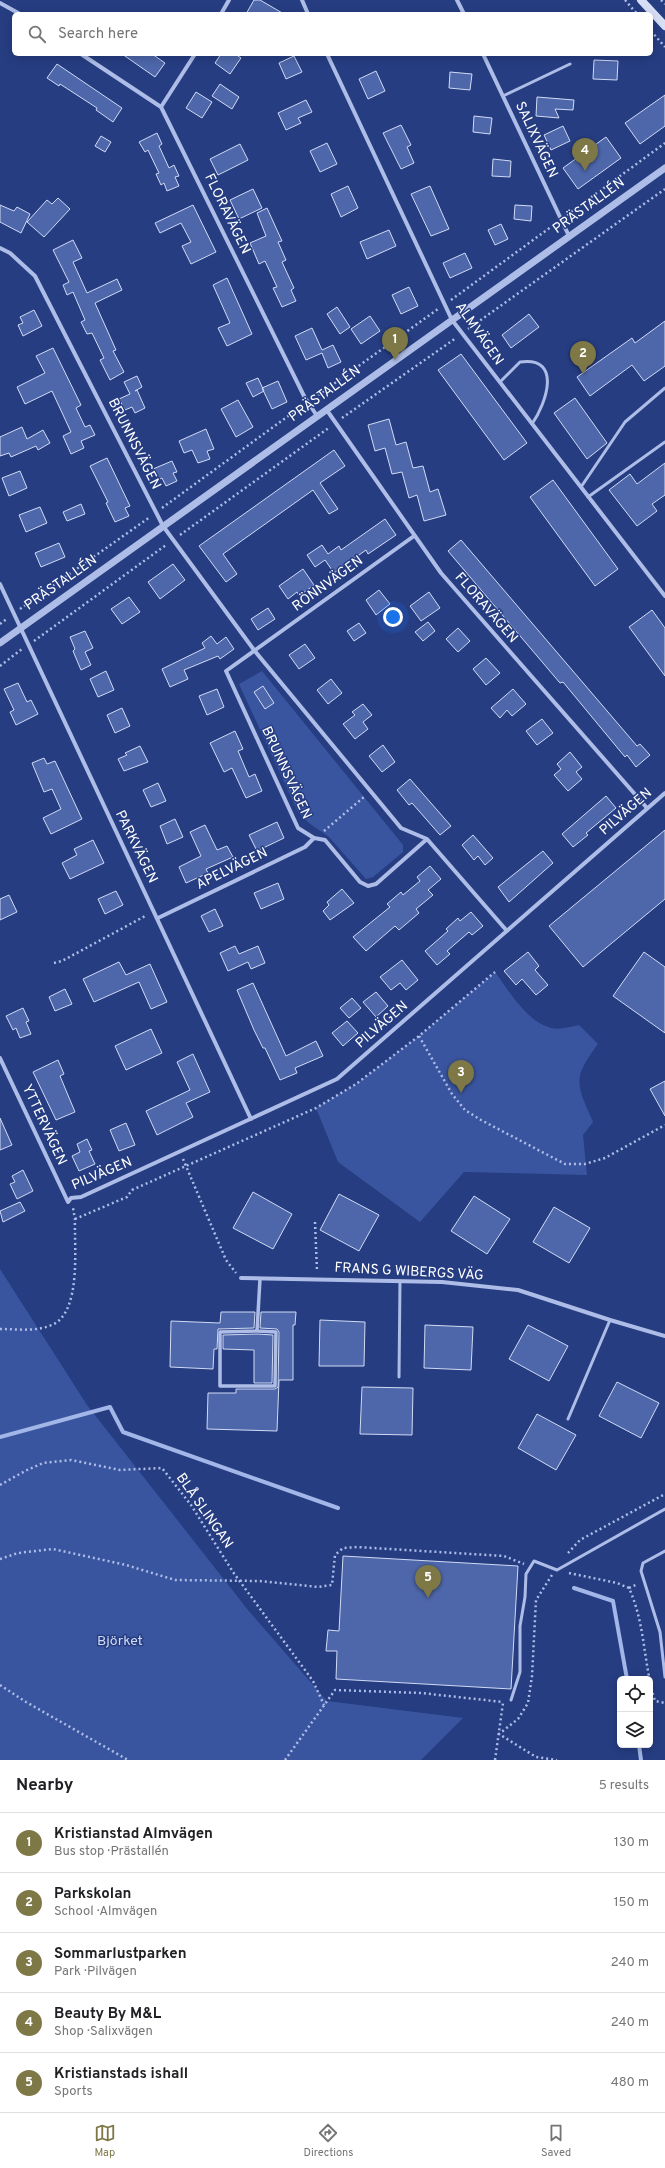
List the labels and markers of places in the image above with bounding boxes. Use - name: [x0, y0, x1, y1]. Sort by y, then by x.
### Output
- pin: 4: [572, 138, 598, 171]
- pin: 1: [382, 327, 408, 360]
- pin: 2: [570, 341, 596, 374]
- pin: 3: [448, 1060, 474, 1093]
- pin: 5: [415, 1565, 441, 1598]

